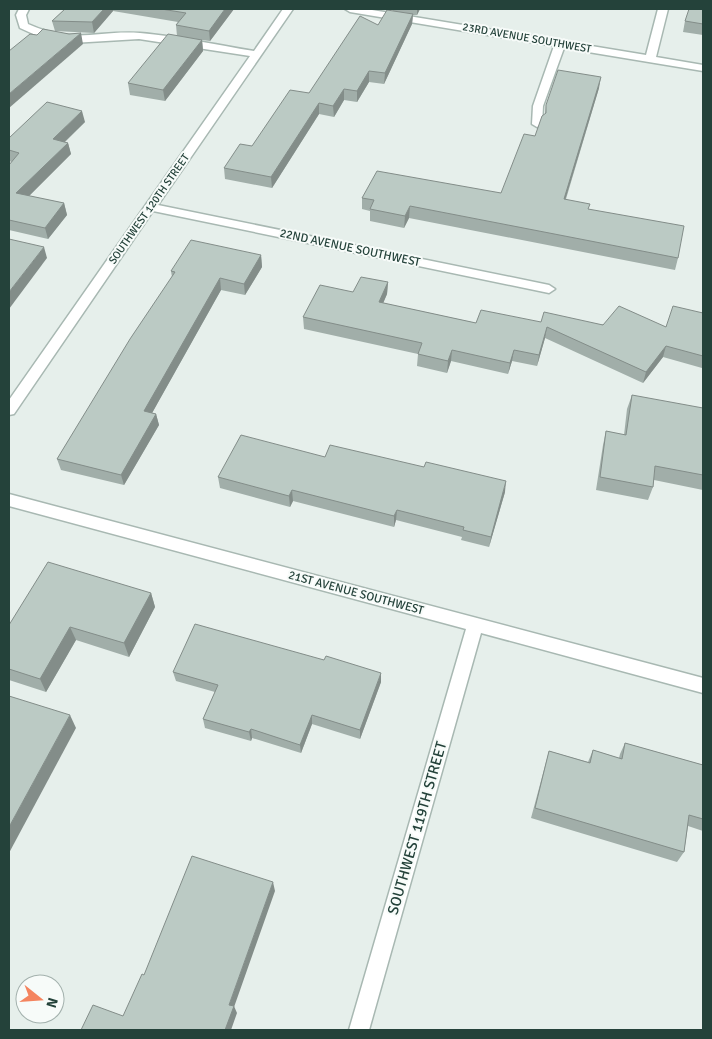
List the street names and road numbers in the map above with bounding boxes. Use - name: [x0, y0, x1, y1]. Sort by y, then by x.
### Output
- street label: 23RD AVENUE SOUTHWEST: [462, 20, 593, 56]
- street label: SOUTHWEST 120TH STREET: [106, 151, 192, 267]
- street label: 22ND AVENUE SOUTHWEST: [278, 226, 422, 270]
- street label: 21ST AVENUE SOUTHWEST: [287, 568, 425, 618]
- street label: SOUTHWEST 119TH STREET: [384, 739, 451, 917]

